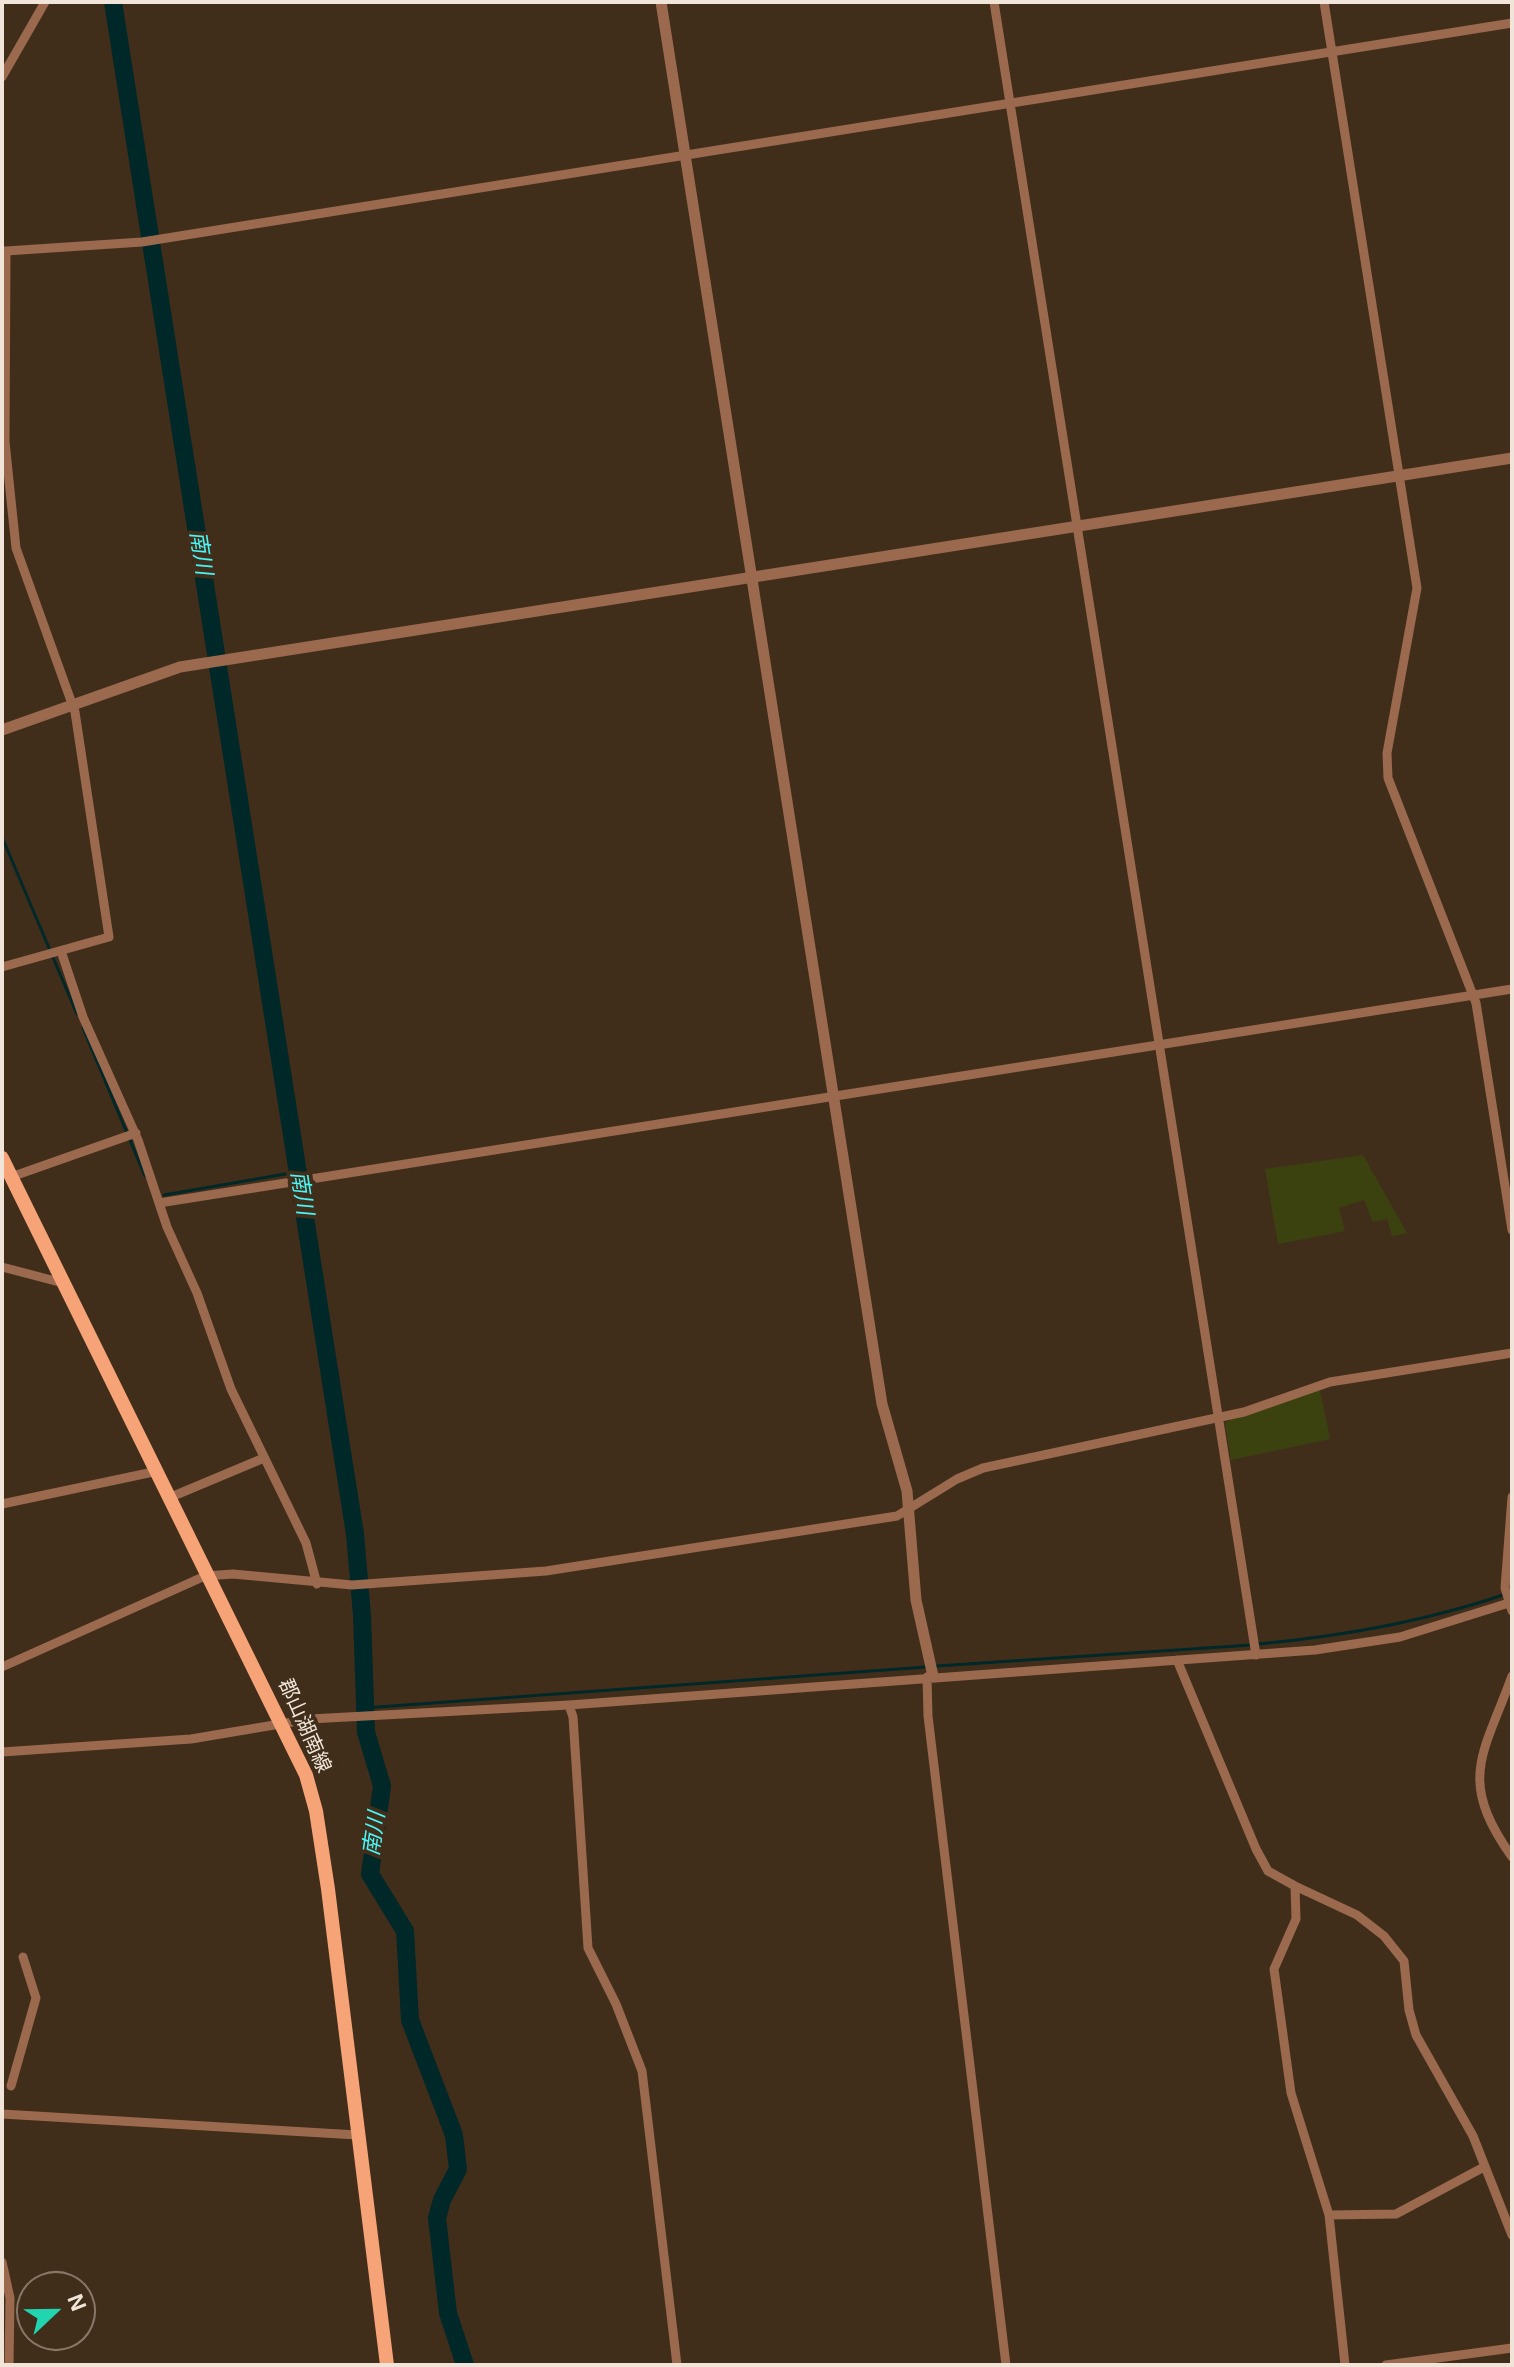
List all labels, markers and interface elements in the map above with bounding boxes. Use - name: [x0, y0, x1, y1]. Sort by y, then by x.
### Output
- water label: 南川: [184, 529, 216, 577]
- water label: 南川: [285, 1169, 317, 1217]
- street label: 郡山湖南線: [273, 1675, 335, 1777]
- water label: 南川: [359, 1810, 391, 1858]
- north arrow: [16, 2271, 96, 2351]
- text: N: [62, 2291, 91, 2315]

